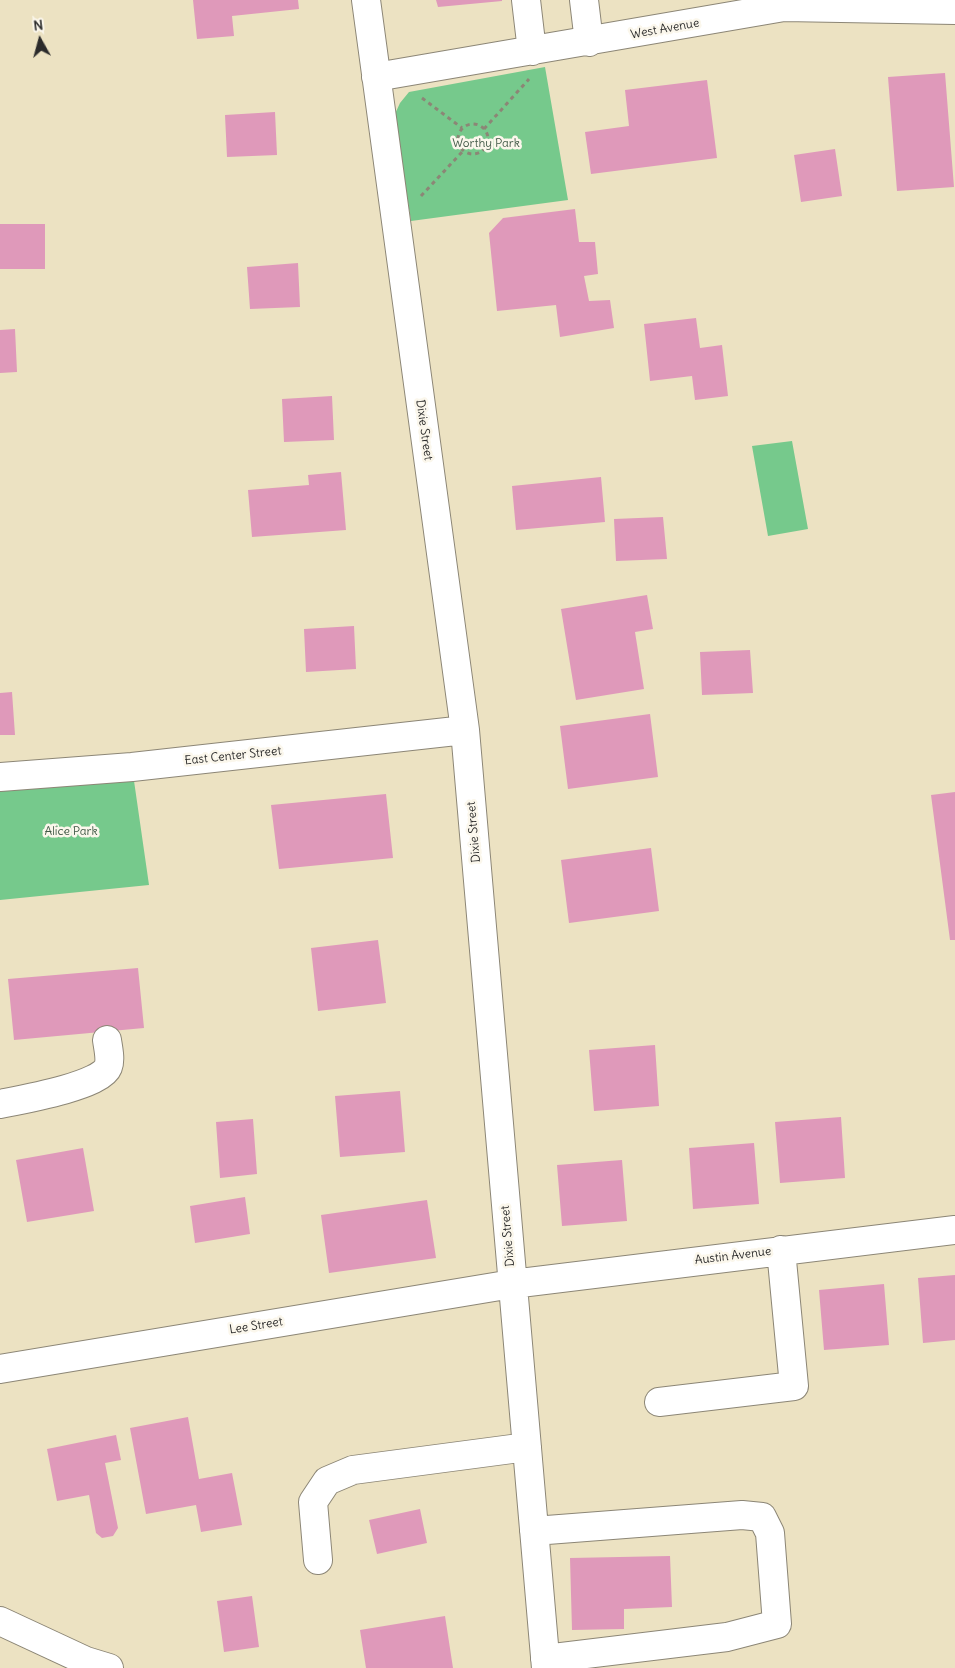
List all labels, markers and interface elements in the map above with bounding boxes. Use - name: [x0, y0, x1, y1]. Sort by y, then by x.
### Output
- north arrow: [15, 15, 65, 65]
- text: N: [32, 16, 44, 35]
- street label: West Avenue: [630, 16, 700, 42]
- park label: Worthy Park: [452, 137, 520, 151]
- street label: Dixie Street: [413, 399, 435, 461]
- street label: East Center Street: [184, 744, 282, 768]
- street label: Dixie Street: [464, 801, 484, 863]
- park label: Alice Park: [44, 825, 98, 839]
- street label: Dixie Street: [498, 1205, 518, 1267]
- street label: Austin Avenue: [694, 1244, 772, 1268]
- street label: Lee Street: [228, 1315, 284, 1337]

